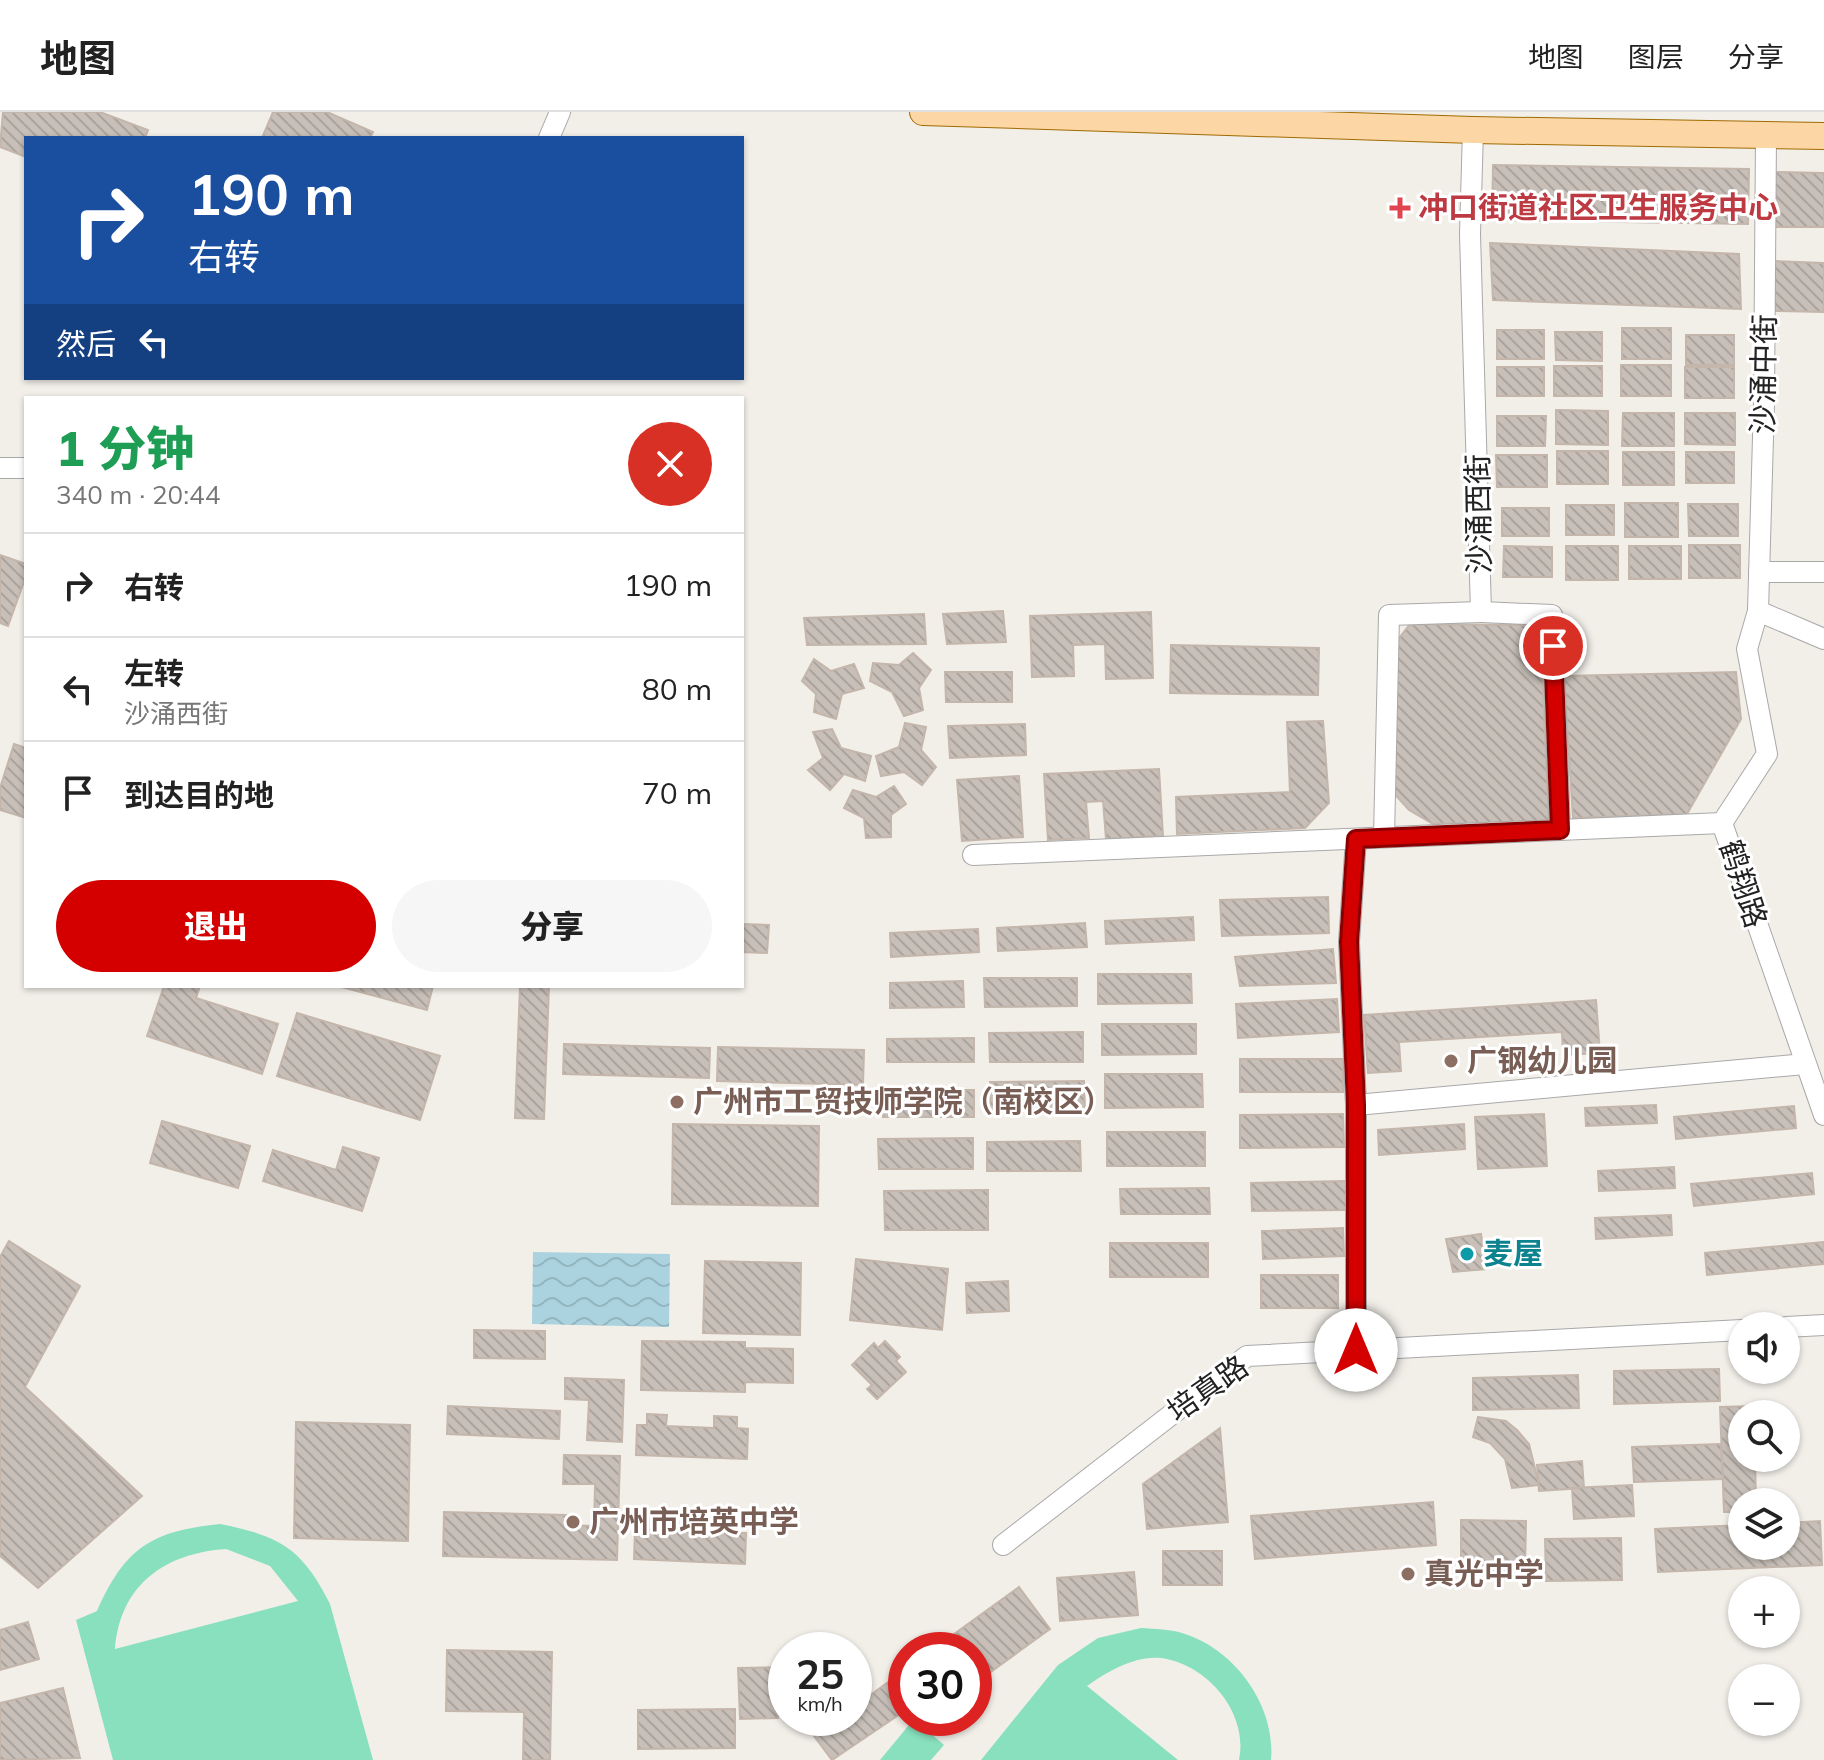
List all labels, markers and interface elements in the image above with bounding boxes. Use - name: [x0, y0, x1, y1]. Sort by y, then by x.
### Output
- text: 地图: [40, 34, 116, 82]
- text: 地图: [1528, 39, 1584, 74]
- text: 图层: [1628, 39, 1684, 74]
- text: 分享: [1728, 39, 1784, 74]
- text: 190 m: [188, 159, 355, 229]
- icon: right: [56, 168, 160, 272]
- place label: 冲口街道社区卫生服务中心: [1418, 188, 1778, 226]
- marker: 冲口街道社区卫生服务中心: [1389, 197, 1411, 219]
- text: 右转: [188, 234, 260, 279]
- street label: 沙涌中街: [1743, 314, 1783, 434]
- icon: left: [132, 320, 176, 364]
- text: 然后: [56, 325, 116, 363]
- text: 1 分钟: [56, 418, 194, 478]
- button: close: [628, 422, 712, 506]
- street label: 沙涌西街: [1458, 454, 1498, 574]
- text: 340 m · 20:44: [56, 478, 220, 511]
- icon: right: [56, 563, 100, 607]
- text: 190 m: [624, 566, 712, 604]
- text: 右转: [124, 568, 184, 606]
- pin: [1519, 612, 1587, 680]
- icon: arrive: [1531, 624, 1575, 668]
- text: 左转: [124, 654, 184, 692]
- icon: left: [56, 667, 100, 711]
- text: 80 m: [642, 670, 712, 708]
- text: 沙涌西街: [124, 697, 228, 730]
- icon: arrive: [56, 771, 100, 815]
- text: 70 m: [642, 774, 712, 812]
- text: 到达目的地: [124, 776, 274, 814]
- street label: 鹤翔路: [1712, 835, 1776, 932]
- button: 退出: [56, 880, 376, 972]
- button: 分享: [392, 880, 712, 972]
- place label: 广钢幼儿园: [1467, 1041, 1617, 1079]
- marker: 广钢幼儿园: [1442, 1052, 1460, 1070]
- place label: 广州市工贸技师学院（南校区）: [693, 1082, 1113, 1120]
- marker: 广州市工贸技师学院（南校区）: [668, 1093, 686, 1111]
- place label: 麦屋: [1483, 1234, 1543, 1272]
- marker: 麦屋: [1458, 1245, 1476, 1263]
- position arrow: [1314, 1308, 1398, 1392]
- map controls: [1728, 1312, 1800, 1736]
- button: sound: [1728, 1312, 1800, 1384]
- street label: 培真路: [1160, 1347, 1255, 1430]
- button: search: [1728, 1400, 1800, 1472]
- button: layers: [1728, 1488, 1800, 1560]
- place label: 广州市培英中学: [589, 1502, 799, 1540]
- marker: 广州市培英中学: [564, 1513, 582, 1531]
- place label: 真光中学: [1424, 1554, 1544, 1592]
- marker: 真光中学: [1399, 1565, 1417, 1583]
- button: +: [1728, 1576, 1800, 1648]
- speed limit sign: 30: [888, 1632, 992, 1736]
- text: 25: [796, 1649, 844, 1699]
- button: −: [1728, 1664, 1800, 1736]
- text: km/h: [797, 1691, 843, 1716]

